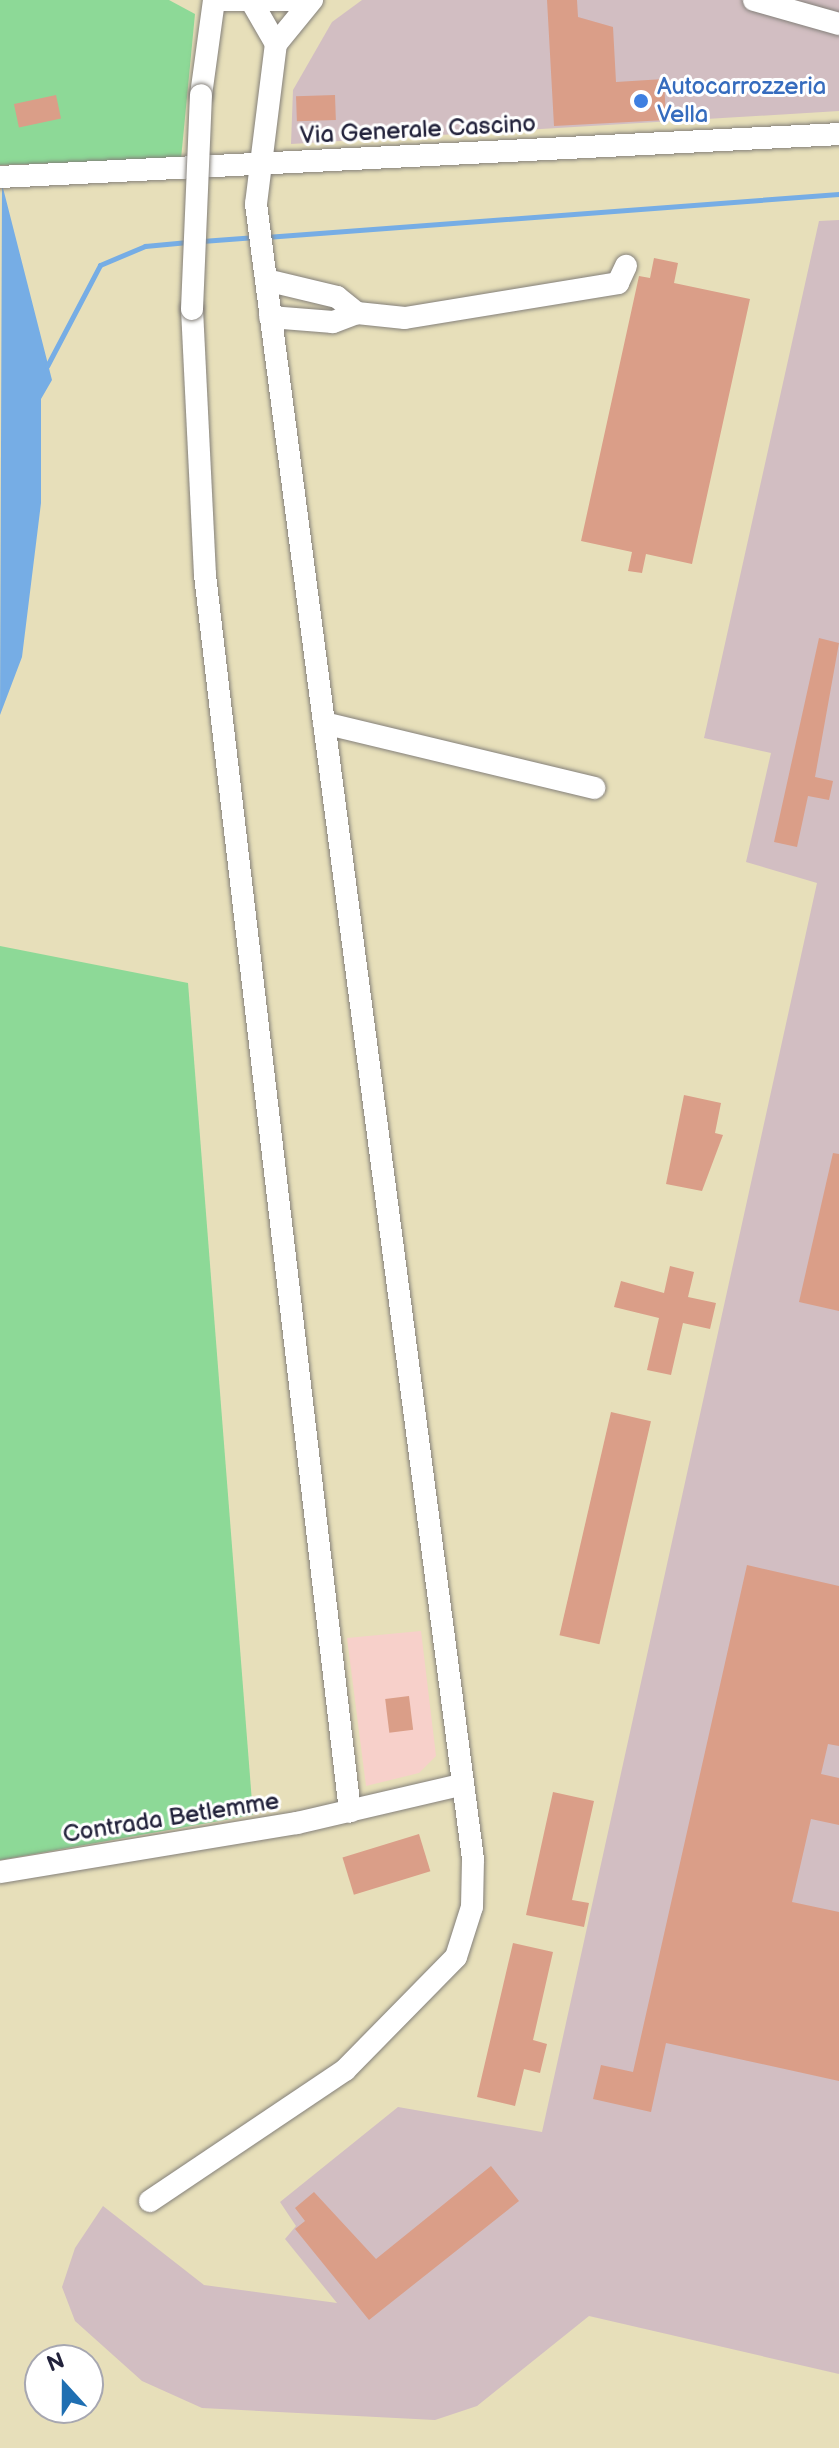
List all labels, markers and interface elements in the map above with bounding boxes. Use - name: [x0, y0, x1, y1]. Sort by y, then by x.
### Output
- place label: Autocarrozzeria Vella: [657, 73, 826, 129]
- marker: Autocarrozzeria Vella: [632, 92, 650, 110]
- street label: Via Generale Cascino: [299, 109, 537, 151]
- street label: Contrada Betlemme: [61, 1787, 281, 1849]
- north arrow: [24, 2344, 104, 2424]
- text: N: [43, 2347, 68, 2379]

